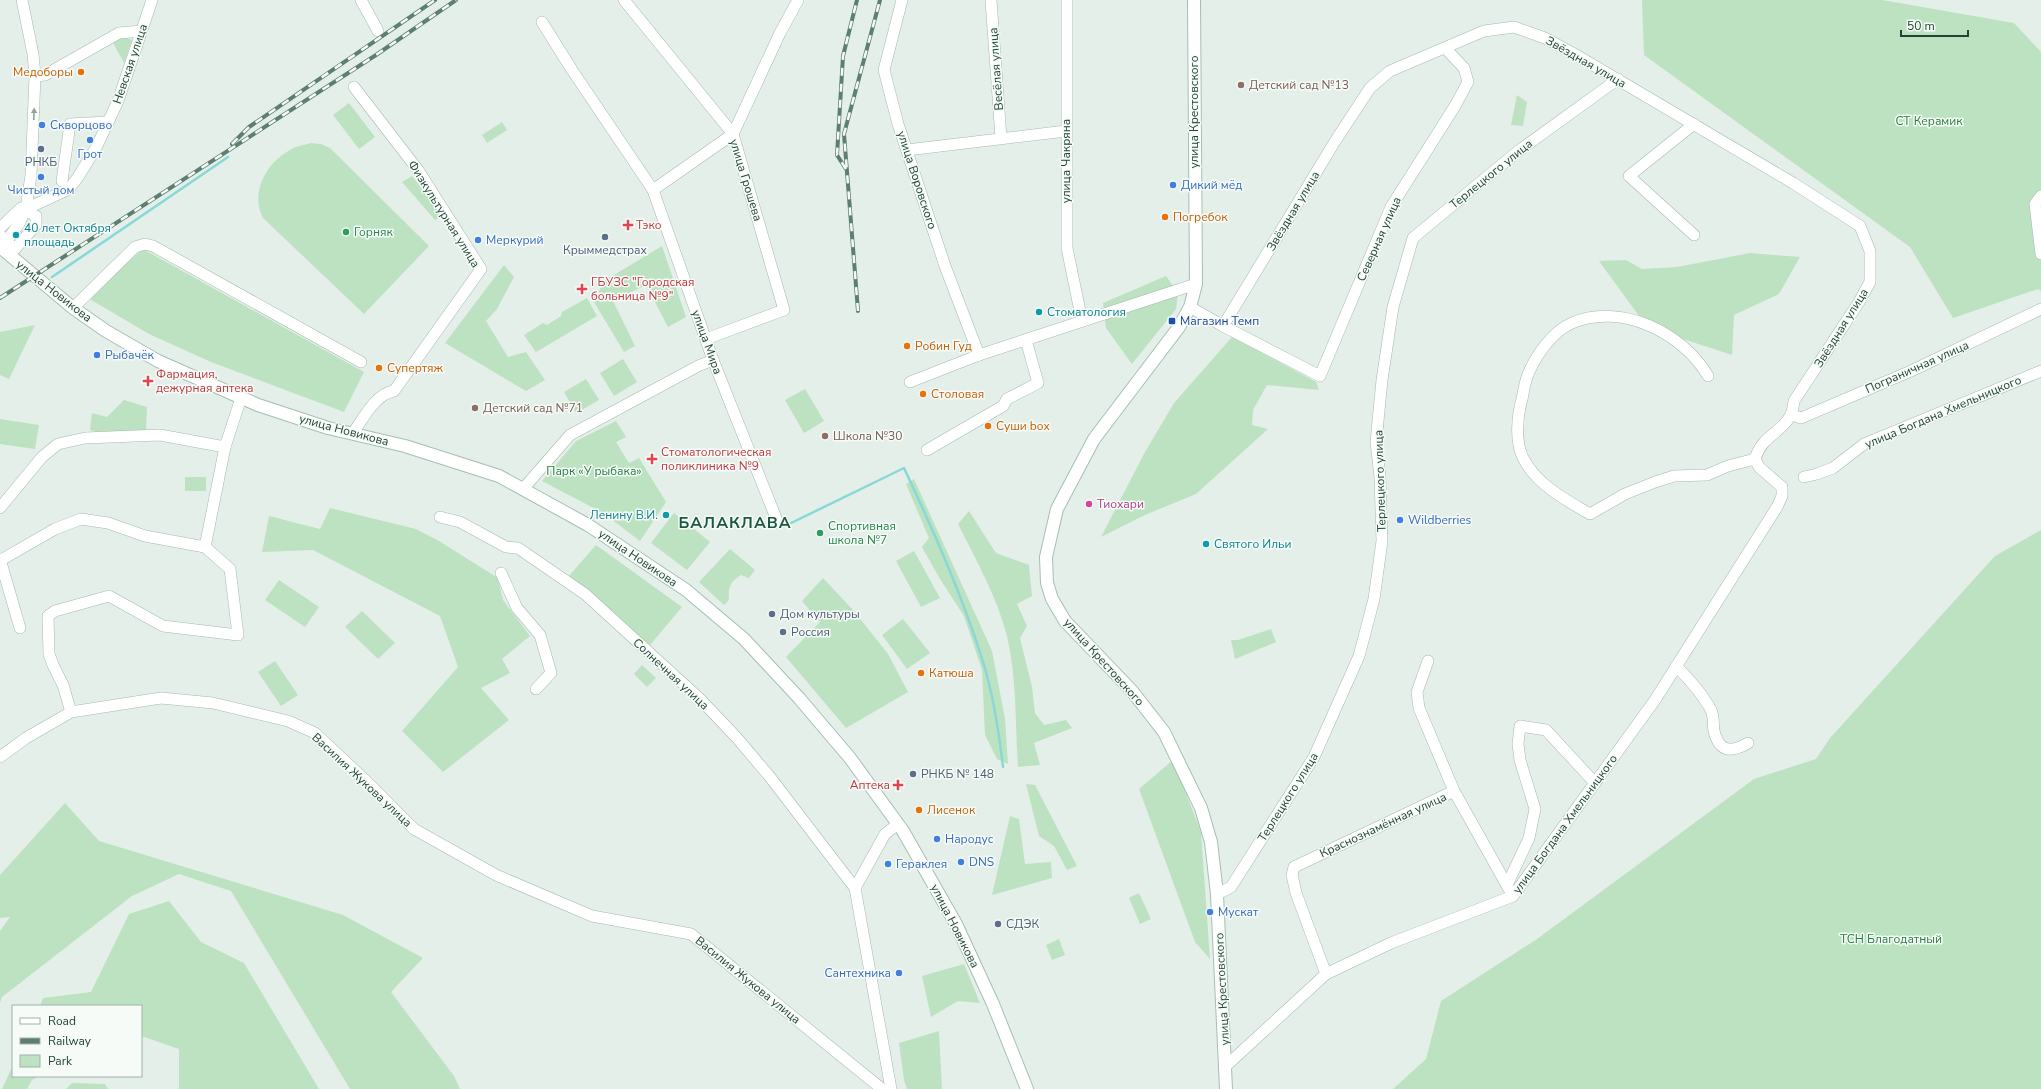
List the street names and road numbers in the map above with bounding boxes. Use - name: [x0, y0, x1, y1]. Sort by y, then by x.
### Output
- street label: Невская улица: [109, 22, 151, 106]
- street label: Весёлая улица: [985, 27, 1007, 111]
- street label: Звёздная улица: [1543, 32, 1629, 92]
- street label: улица Крестовского: [1186, 55, 1202, 169]
- street label: улица Чакряна: [1058, 119, 1074, 203]
- street label: улица Воровского: [894, 129, 941, 232]
- street label: Терлецкого улица: [1446, 136, 1536, 212]
- street label: улица Грошева: [726, 137, 766, 223]
- street label: Физкультурная улица: [404, 157, 484, 271]
- street label: Звёздная улица: [1263, 168, 1323, 254]
- street label: Северная улица: [1353, 194, 1405, 284]
- street label: улица Новикова: [13, 256, 95, 326]
- street label: Звёздная улица: [1810, 285, 1872, 371]
- street label: улица Мира: [688, 308, 726, 376]
- street label: Пограничная улица: [1863, 337, 1971, 397]
- street label: улица Богдана Хмельницкого: [1862, 372, 2024, 452]
- street label: улица Новикова: [297, 410, 391, 450]
- street label: Терлецкого улица: [1370, 430, 1390, 532]
- street label: улица Новикова: [595, 526, 681, 590]
- street label: улица Крестовского: [1060, 615, 1148, 709]
- street label: Солнечная улица: [630, 635, 712, 713]
- street label: Василия Жукова улица: [309, 729, 415, 831]
- street label: Терлецкого улица: [1254, 749, 1322, 845]
- street label: улица Богдана Хмельницкого: [1509, 751, 1621, 897]
- street label: Краснознамённая улица: [1317, 789, 1449, 861]
- street label: улица Новикова: [927, 881, 983, 971]
- street label: улица Крестовского: [1211, 932, 1233, 1046]
- street label: Василия Жукова улица: [692, 933, 804, 1027]

